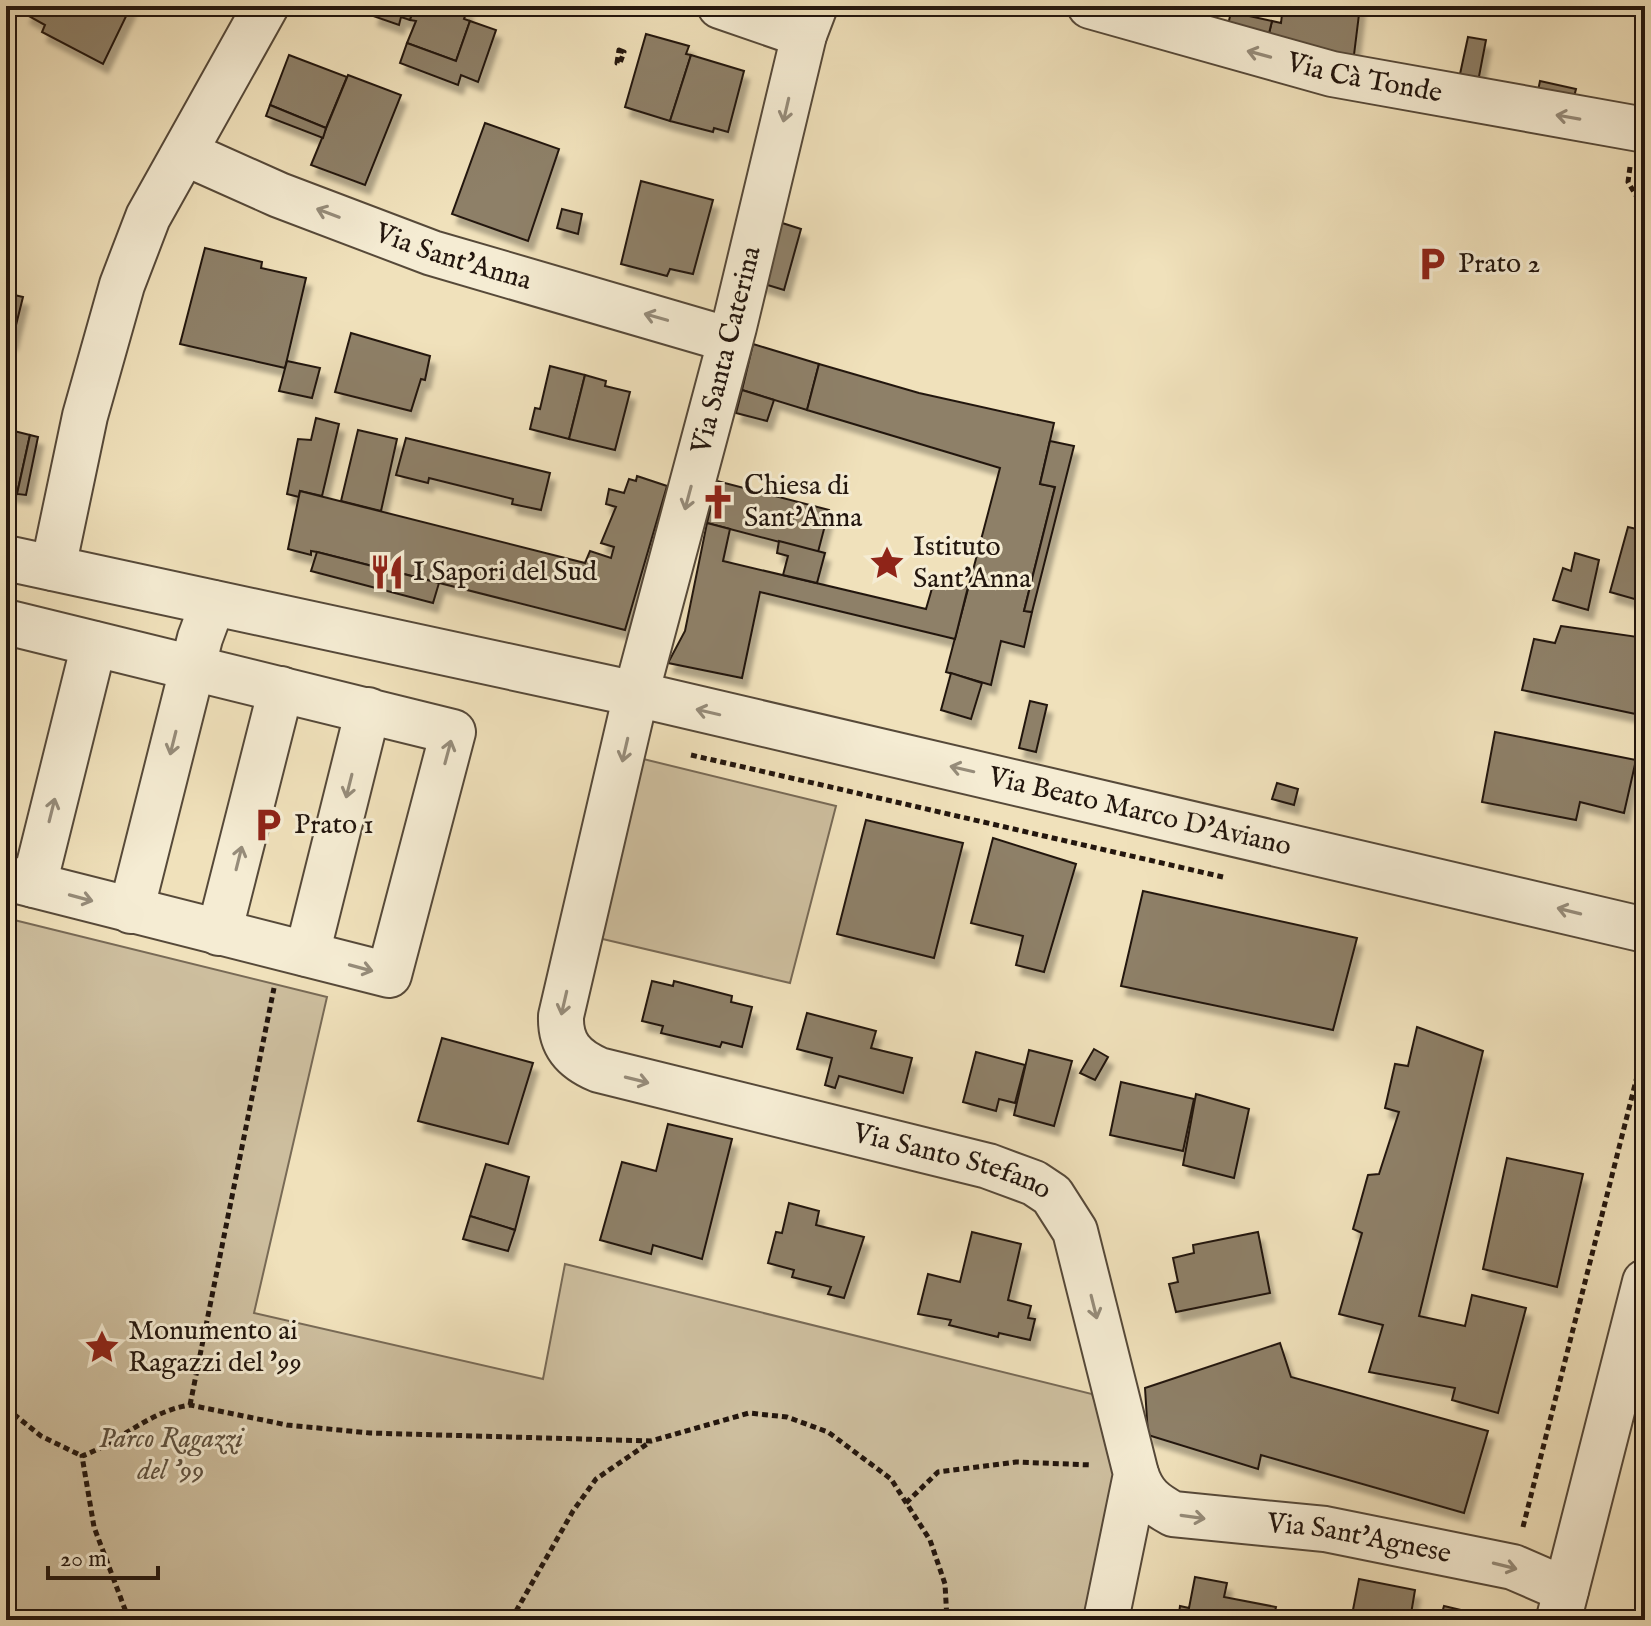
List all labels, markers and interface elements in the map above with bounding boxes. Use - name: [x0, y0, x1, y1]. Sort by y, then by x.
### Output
- street label: Via Cà Tonde: [1282, 44, 1445, 111]
- one-way arrow: [1246, 46, 1272, 61]
- one-way arrow: [778, 97, 793, 123]
- one-way arrow: [1556, 108, 1581, 123]
- one-way arrow: [316, 205, 341, 219]
- street label: Via Sant'Anna: [369, 215, 536, 299]
- street label: Via Santa Caterina: [684, 242, 770, 458]
- parking icon: Prato 2: [1413, 245, 1451, 283]
- place label: Prato 2: [1458, 247, 1540, 282]
- one-way arrow: [644, 308, 670, 323]
- place label: Chiesa di Sant'Anna: [744, 469, 863, 536]
- church icon: Chiesa di Sant'Anna: [699, 483, 737, 521]
- one-way arrow: [680, 485, 695, 511]
- place label: Istituto Sant'Anna: [913, 530, 1032, 597]
- place icon: Istituto Sant'Anna: [868, 544, 906, 582]
- restaurant icon: I Sapori del Sud: [368, 553, 406, 591]
- place label: I Sapori del Sud: [413, 555, 597, 590]
- one-way arrow: [696, 704, 721, 719]
- one-way arrow: [165, 730, 180, 756]
- one-way arrow: [617, 737, 632, 763]
- one-way arrow: [441, 739, 456, 765]
- street label: Via Beato Marco D'Aviano: [984, 759, 1295, 864]
- one-way arrow: [949, 761, 975, 776]
- one-way arrow: [340, 773, 355, 798]
- one-way arrow: [46, 797, 61, 823]
- parking icon: Prato 1: [249, 806, 287, 844]
- place label: Prato 1: [294, 808, 374, 843]
- one-way arrow: [232, 845, 247, 871]
- one-way arrow: [68, 892, 94, 907]
- one-way arrow: [1557, 903, 1583, 918]
- one-way arrow: [347, 961, 373, 976]
- one-way arrow: [556, 990, 571, 1015]
- one-way arrow: [624, 1073, 650, 1088]
- street label: Via Santo Stefano: [849, 1116, 1059, 1207]
- one-way arrow: [1087, 1293, 1102, 1319]
- place label: Monumento ai Ragazzi del '99: [128, 1314, 302, 1381]
- place icon: Monumento ai Ragazzi del '99: [83, 1328, 121, 1366]
- park label: Parco Ragazzi del '99: [99, 1422, 245, 1489]
- street label: Via Sant'Agnese: [1265, 1506, 1454, 1572]
- one-way arrow: [1180, 1510, 1205, 1525]
- scale bar: [48, 1530, 158, 1580]
- text: 20 m: [60, 1544, 107, 1575]
- one-way arrow: [1491, 1559, 1517, 1574]

